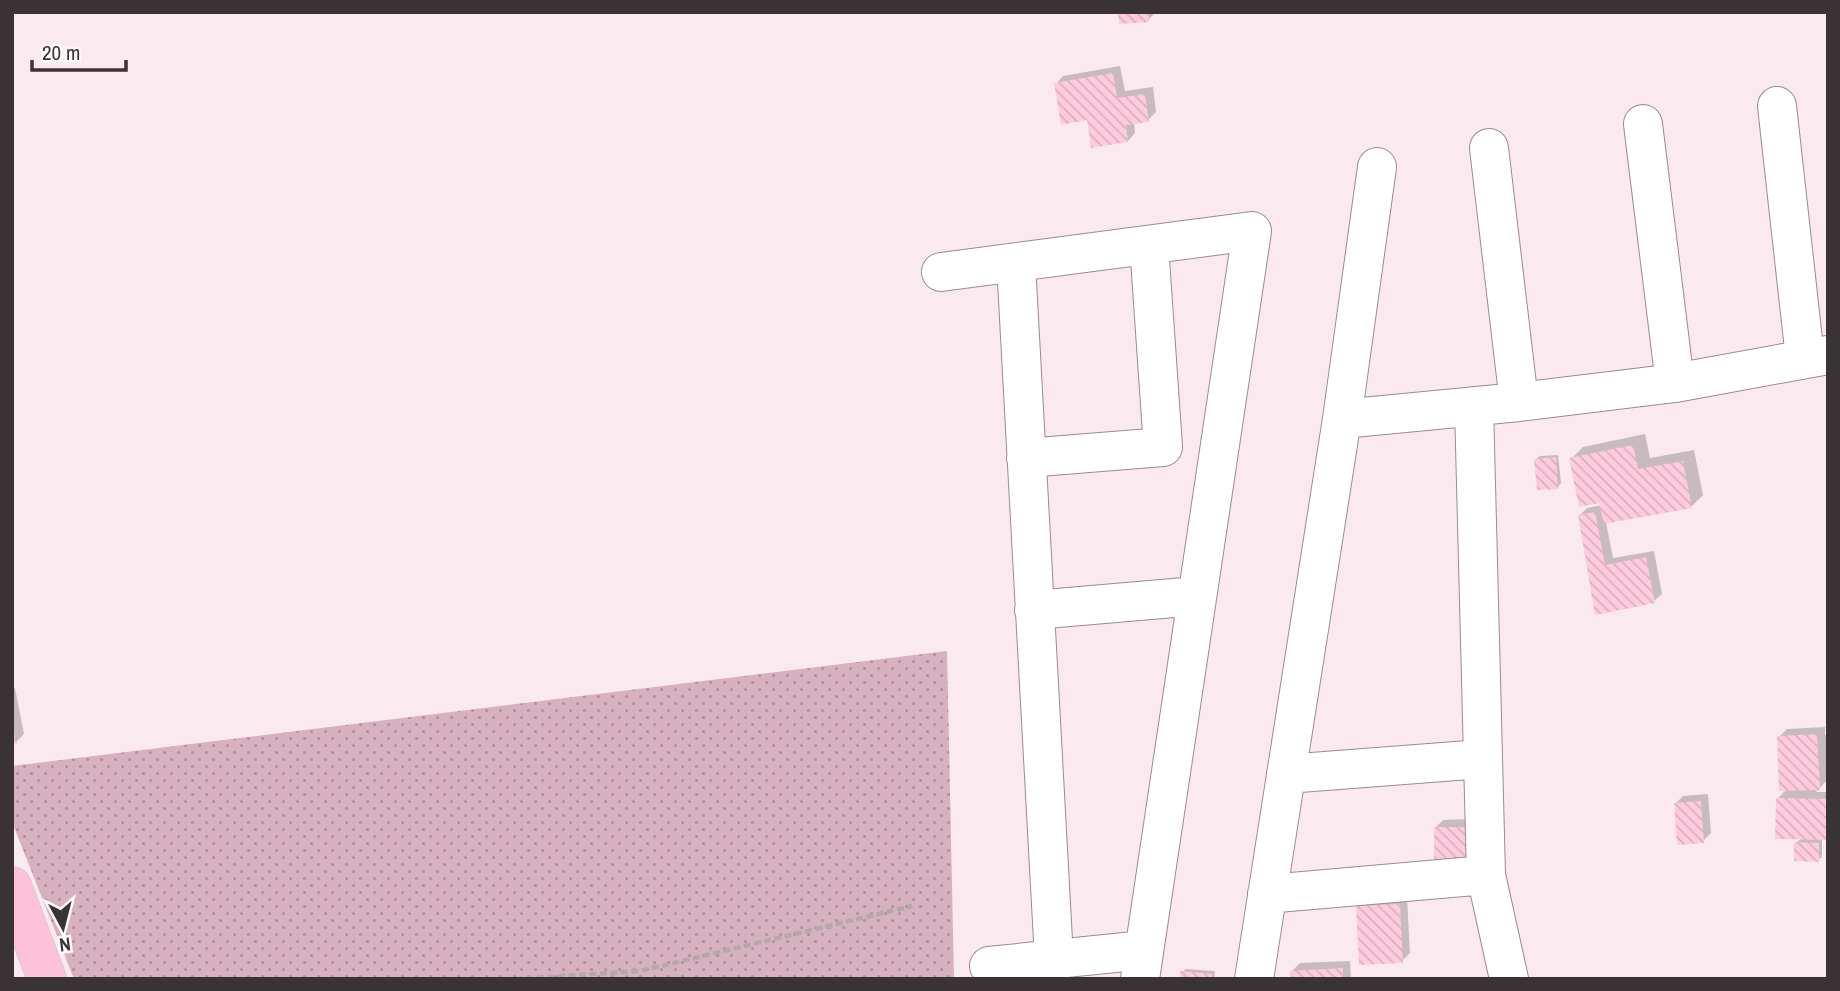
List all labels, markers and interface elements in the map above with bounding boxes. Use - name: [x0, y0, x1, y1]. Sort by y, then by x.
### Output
- scale bar: [32, 28, 126, 72]
- text: 20 m: [42, 38, 80, 67]
- north arrow: [28, 893, 98, 963]
- text: N: [58, 931, 72, 958]

